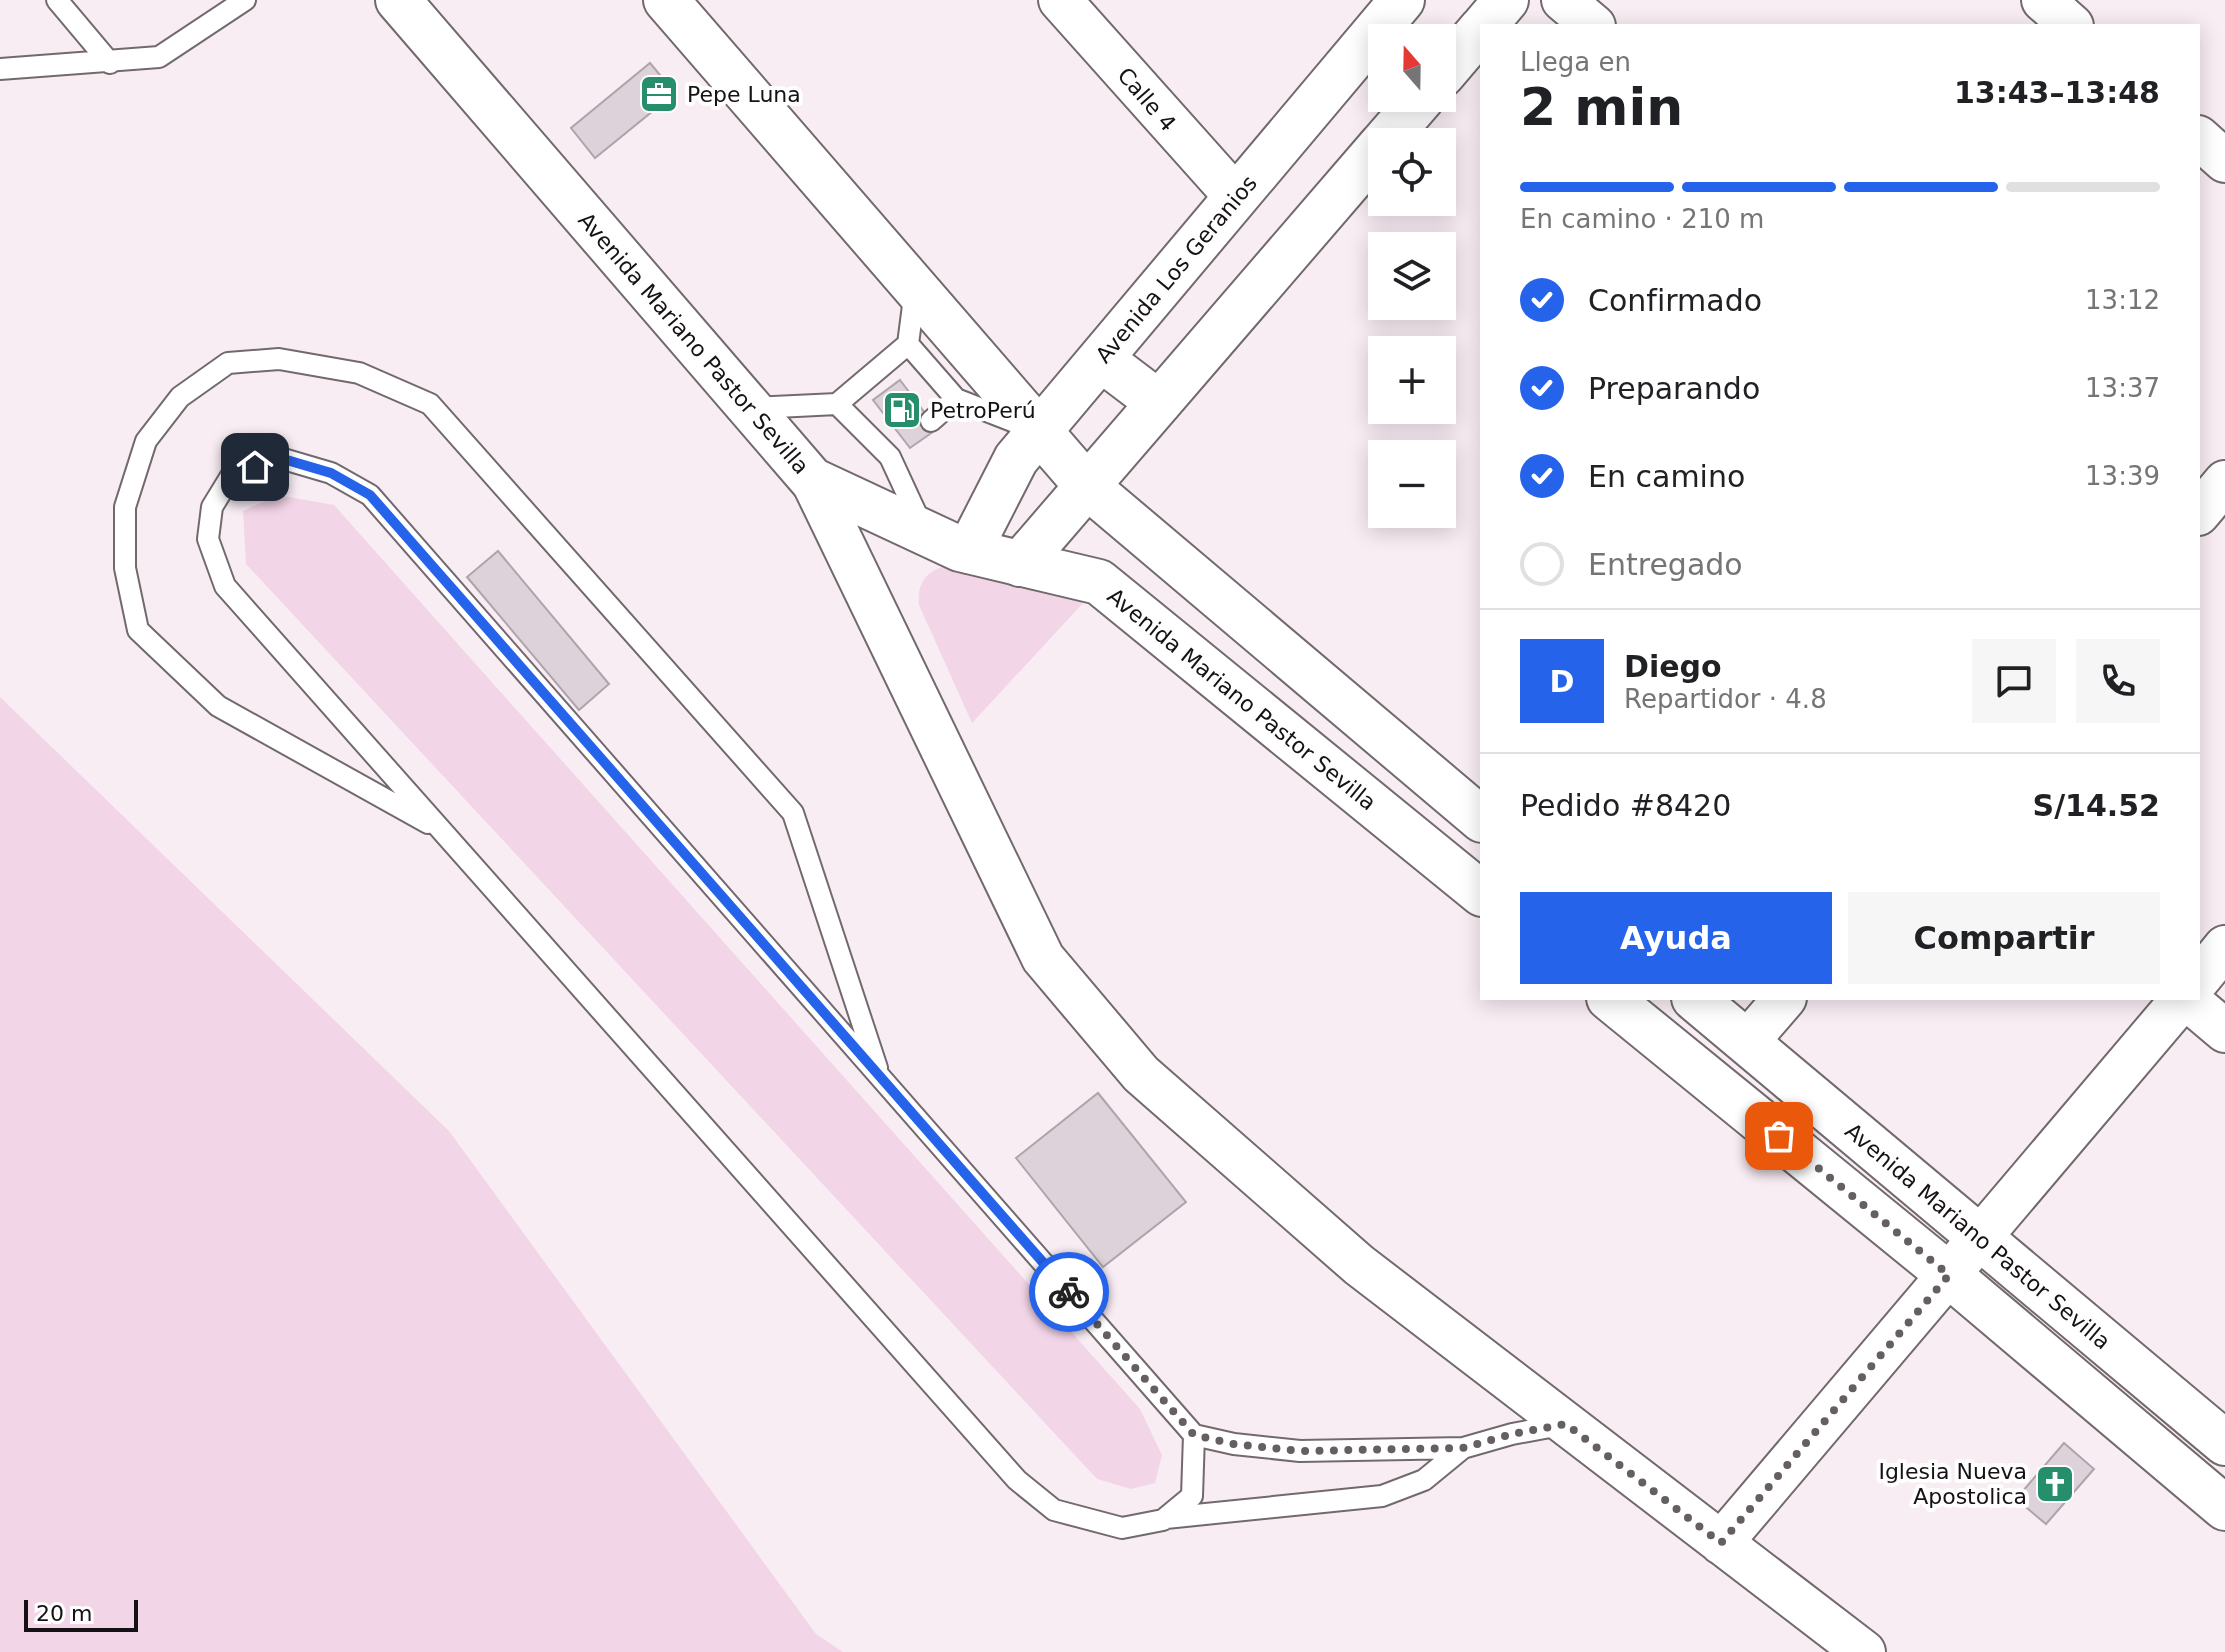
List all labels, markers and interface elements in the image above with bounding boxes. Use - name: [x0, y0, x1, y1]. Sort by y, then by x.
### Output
- north arrow: [1368, 24, 1456, 112]
- map controls: [1368, 24, 1456, 528]
- text: Llega en: [1520, 47, 1631, 77]
- street label: Calle 4: [1112, 63, 1181, 136]
- office icon: Pepe Luna: [638, 73, 680, 115]
- text: 13:43–13:48: [1954, 75, 2160, 110]
- text: 2 min: [1520, 77, 1683, 137]
- place label: Pepe Luna: [687, 82, 801, 107]
- button: locate: [1368, 128, 1456, 216]
- street label: Avenida Los Geranios: [1091, 171, 1262, 368]
- text: En camino · 210 m: [1520, 204, 1764, 234]
- street label: Avenida Mariano Pastor Sevilla: [573, 208, 814, 479]
- button: layers: [1368, 232, 1456, 320]
- icon: check: [1520, 278, 1564, 322]
- text: Confirmado: [1588, 283, 1762, 318]
- text: 13:12: [2085, 285, 2160, 315]
- button: +: [1368, 336, 1456, 424]
- icon: check: [1520, 366, 1564, 410]
- text: Preparando: [1588, 371, 1760, 406]
- text: 13:37: [2085, 373, 2160, 403]
- fuel station icon: PetroPerú: [881, 389, 923, 431]
- place label: PetroPerú: [930, 398, 1036, 423]
- pin: [221, 433, 289, 501]
- button: −: [1368, 440, 1456, 528]
- icon: home: [233, 445, 277, 489]
- icon: check: [1520, 454, 1564, 498]
- text: En camino: [1588, 459, 1745, 494]
- text: 13:39: [2085, 461, 2160, 491]
- text: Entregado: [1588, 547, 1743, 582]
- street label: Avenida Mariano Pastor Sevilla: [1102, 583, 1381, 815]
- button: chat: [1972, 639, 2056, 723]
- button: phone: [2076, 639, 2160, 723]
- text: Diego: [1624, 649, 1722, 684]
- text: D: [1550, 664, 1574, 699]
- text: Repartidor · 4.8: [1624, 684, 1827, 714]
- text: Pedido #8420: [1520, 788, 1731, 823]
- text: S/14.52: [2033, 788, 2160, 823]
- button: Ayuda: [1520, 892, 1832, 984]
- button: Compartir: [1848, 892, 2160, 984]
- pin: [1745, 1102, 1813, 1170]
- icon: bag: [1757, 1114, 1801, 1158]
- street label: Avenida Mariano Pastor Sevilla: [1840, 1118, 2115, 1355]
- courier: [1029, 1252, 1109, 1332]
- icon: bike: [1047, 1270, 1091, 1314]
- place label: Iglesia Nueva Apostolica: [1878, 1459, 2027, 1509]
- church icon: Iglesia Nueva Apostolica: [2034, 1463, 2076, 1505]
- scale bar: [24, 1596, 138, 1632]
- text: 20 m: [36, 1601, 92, 1626]

